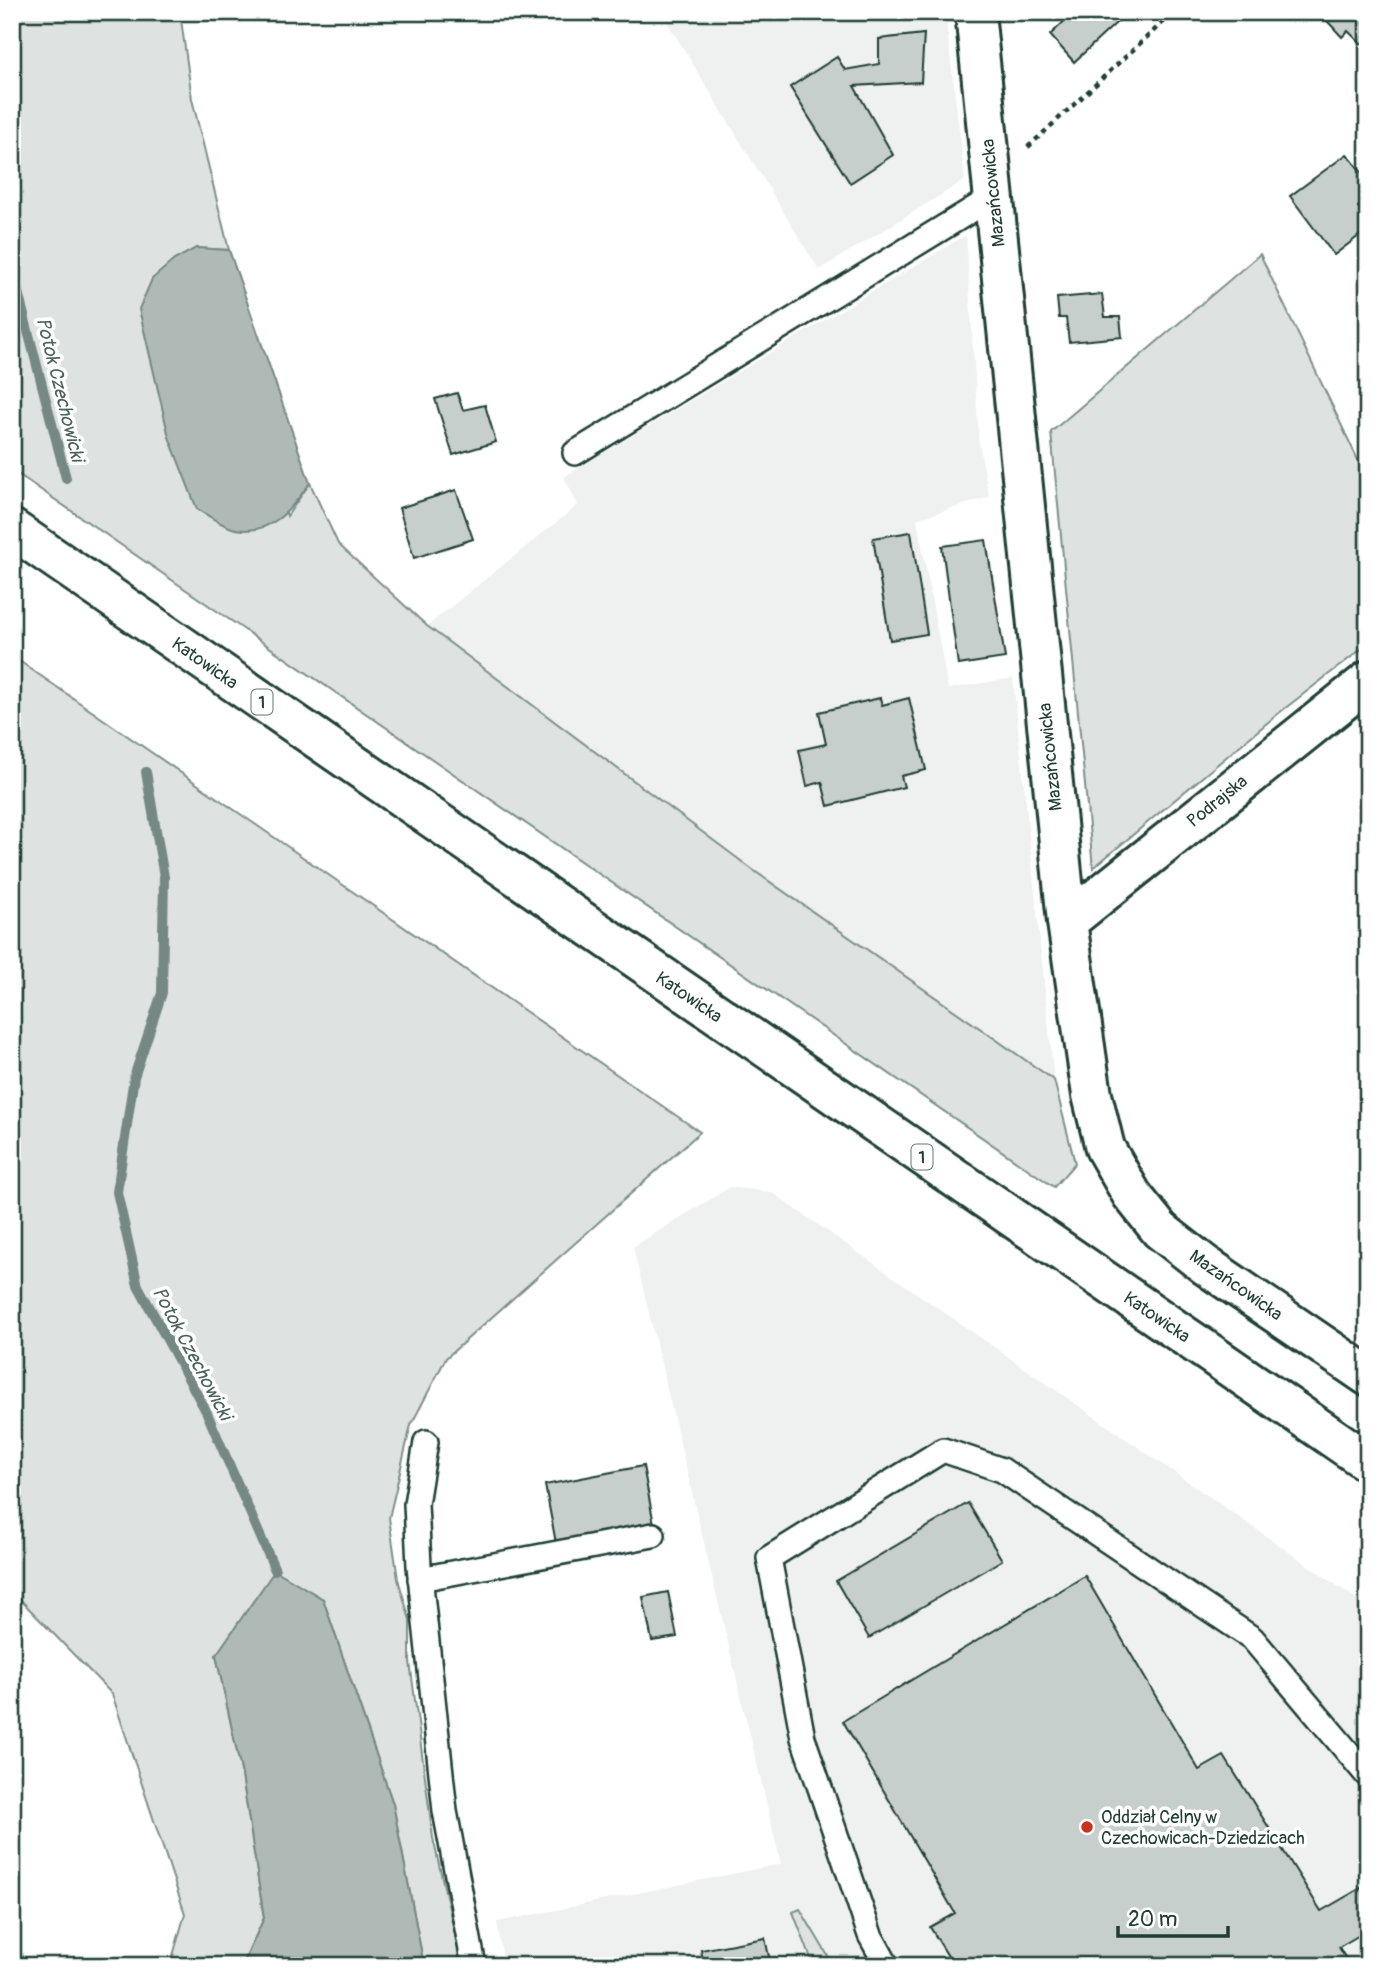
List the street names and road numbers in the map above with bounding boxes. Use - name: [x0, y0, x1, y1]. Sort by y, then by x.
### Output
- street label: Mazańcowicka: [976, 138, 1011, 248]
- street label: Katowicka: [167, 632, 242, 695]
- road number: 1: [252, 690, 272, 715]
- street label: Mazańcowicka: [1033, 702, 1068, 812]
- street label: Podrajska: [1182, 770, 1252, 833]
- street label: Katowicka: [651, 967, 727, 1028]
- road number: 1: [912, 1144, 932, 1170]
- street label: Mazańcowicka: [1185, 1245, 1287, 1326]
- street label: Katowicka: [1119, 1287, 1195, 1348]

